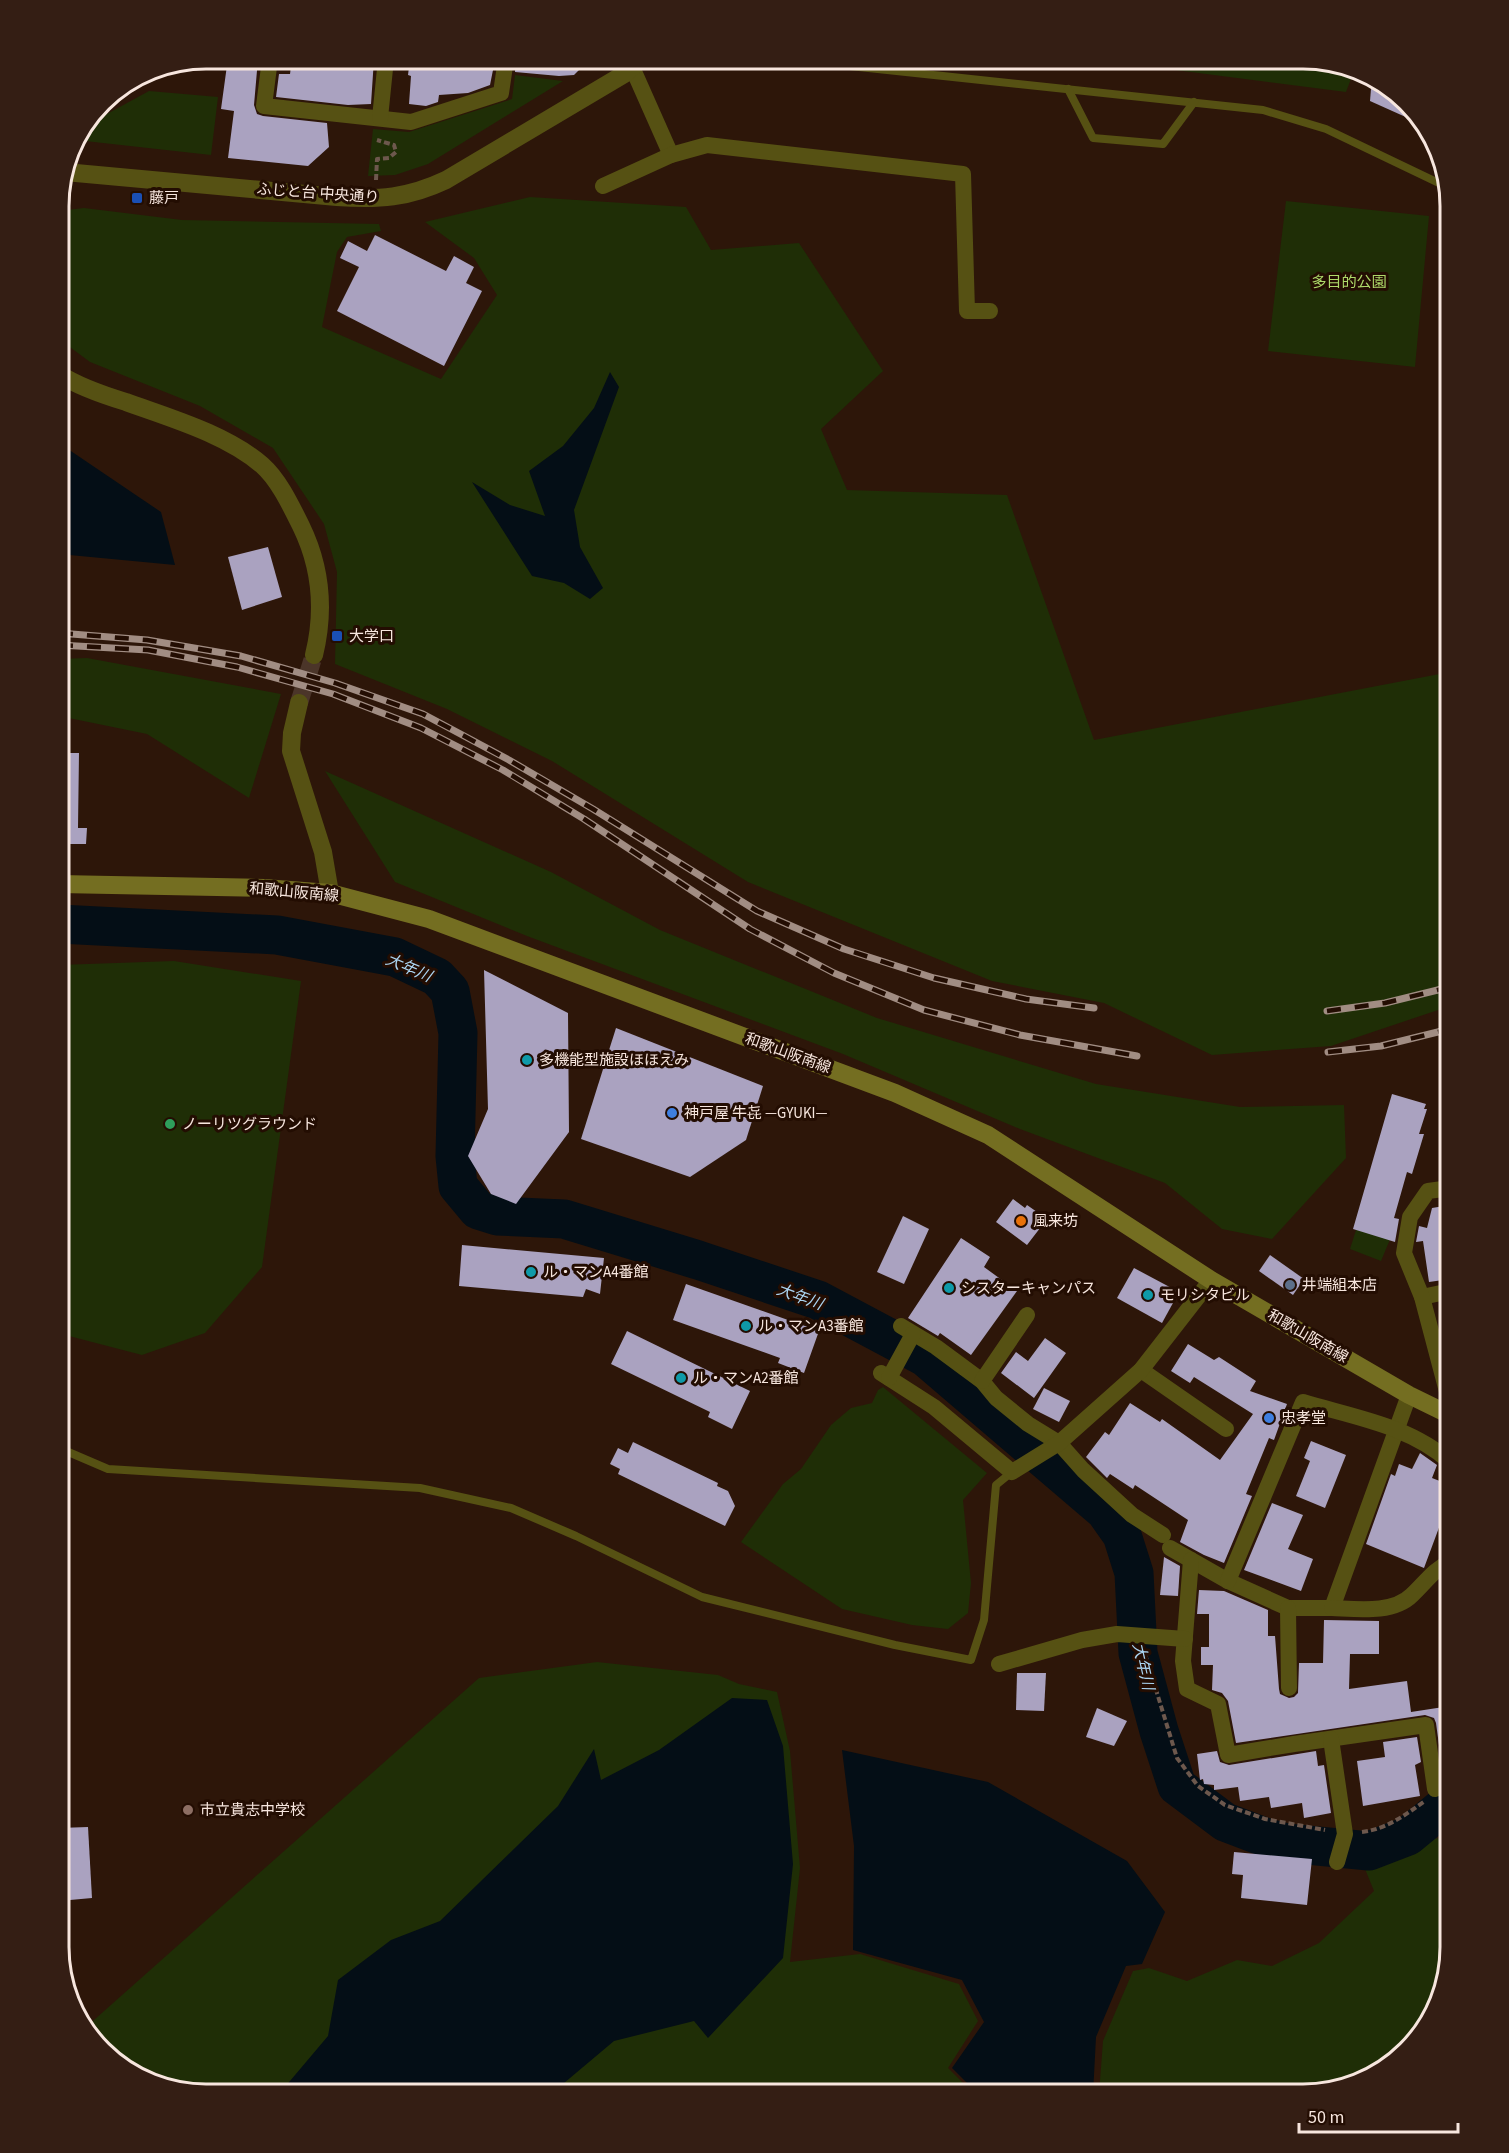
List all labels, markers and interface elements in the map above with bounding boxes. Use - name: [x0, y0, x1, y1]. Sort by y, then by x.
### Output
- street label: ふじと台 中央通り: [256, 179, 380, 208]
- place label: 藤戸: [149, 188, 179, 209]
- marker: 藤戸: [130, 191, 144, 205]
- park label: 多目的公園: [1311, 272, 1387, 293]
- place label: 大学口: [349, 626, 394, 647]
- marker: 大学口: [330, 629, 344, 643]
- street label: 和歌山阪南線: [248, 878, 340, 907]
- water label: 大年川: [382, 948, 437, 988]
- street label: 和歌山阪南線: [742, 1028, 834, 1079]
- place label: 多機能型施設ほほえみ: [539, 1050, 689, 1071]
- marker: 多機能型施設ほほえみ: [520, 1053, 534, 1067]
- place label: 神戸屋 牛㐂 ―GYUKI―: [684, 1103, 828, 1124]
- marker: 神戸屋 牛㐂 ―GYUKI―: [665, 1106, 679, 1120]
- place label: ノーリツグラウンド: [182, 1114, 317, 1135]
- marker: ノーリツグラウンド: [163, 1117, 177, 1131]
- place label: 風来坊: [1033, 1211, 1078, 1232]
- marker: 風来坊: [1014, 1214, 1028, 1228]
- place label: ル・マンA4番館: [543, 1262, 649, 1283]
- marker: ル・マンA4番館: [524, 1265, 538, 1279]
- place label: 井端組本店: [1302, 1275, 1377, 1296]
- water label: 大年川: [773, 1278, 828, 1316]
- place label: シスターキャンパス: [961, 1278, 1096, 1299]
- marker: 井端組本店: [1283, 1278, 1297, 1292]
- marker: シスターキャンパス: [942, 1281, 956, 1295]
- place label: モリシタビル: [1160, 1285, 1250, 1306]
- marker: モリシタビル: [1141, 1288, 1155, 1302]
- street label: 和歌山阪南線: [1264, 1305, 1352, 1368]
- place label: ル・マンA3番館: [758, 1316, 864, 1337]
- marker: ル・マンA3番館: [739, 1319, 753, 1333]
- place label: ル・マンA2番館: [693, 1368, 799, 1389]
- marker: ル・マンA2番館: [674, 1371, 688, 1385]
- place label: 忠孝堂: [1281, 1408, 1326, 1429]
- marker: 忠孝堂: [1262, 1411, 1276, 1425]
- water label: 大年川: [1127, 1640, 1160, 1694]
- place label: 市立貴志中学校: [200, 1800, 305, 1821]
- marker: 市立貴志中学校: [181, 1803, 195, 1817]
- scale bar: [1299, 2096, 1458, 2134]
- text: 50 m: [1308, 2105, 1344, 2130]

